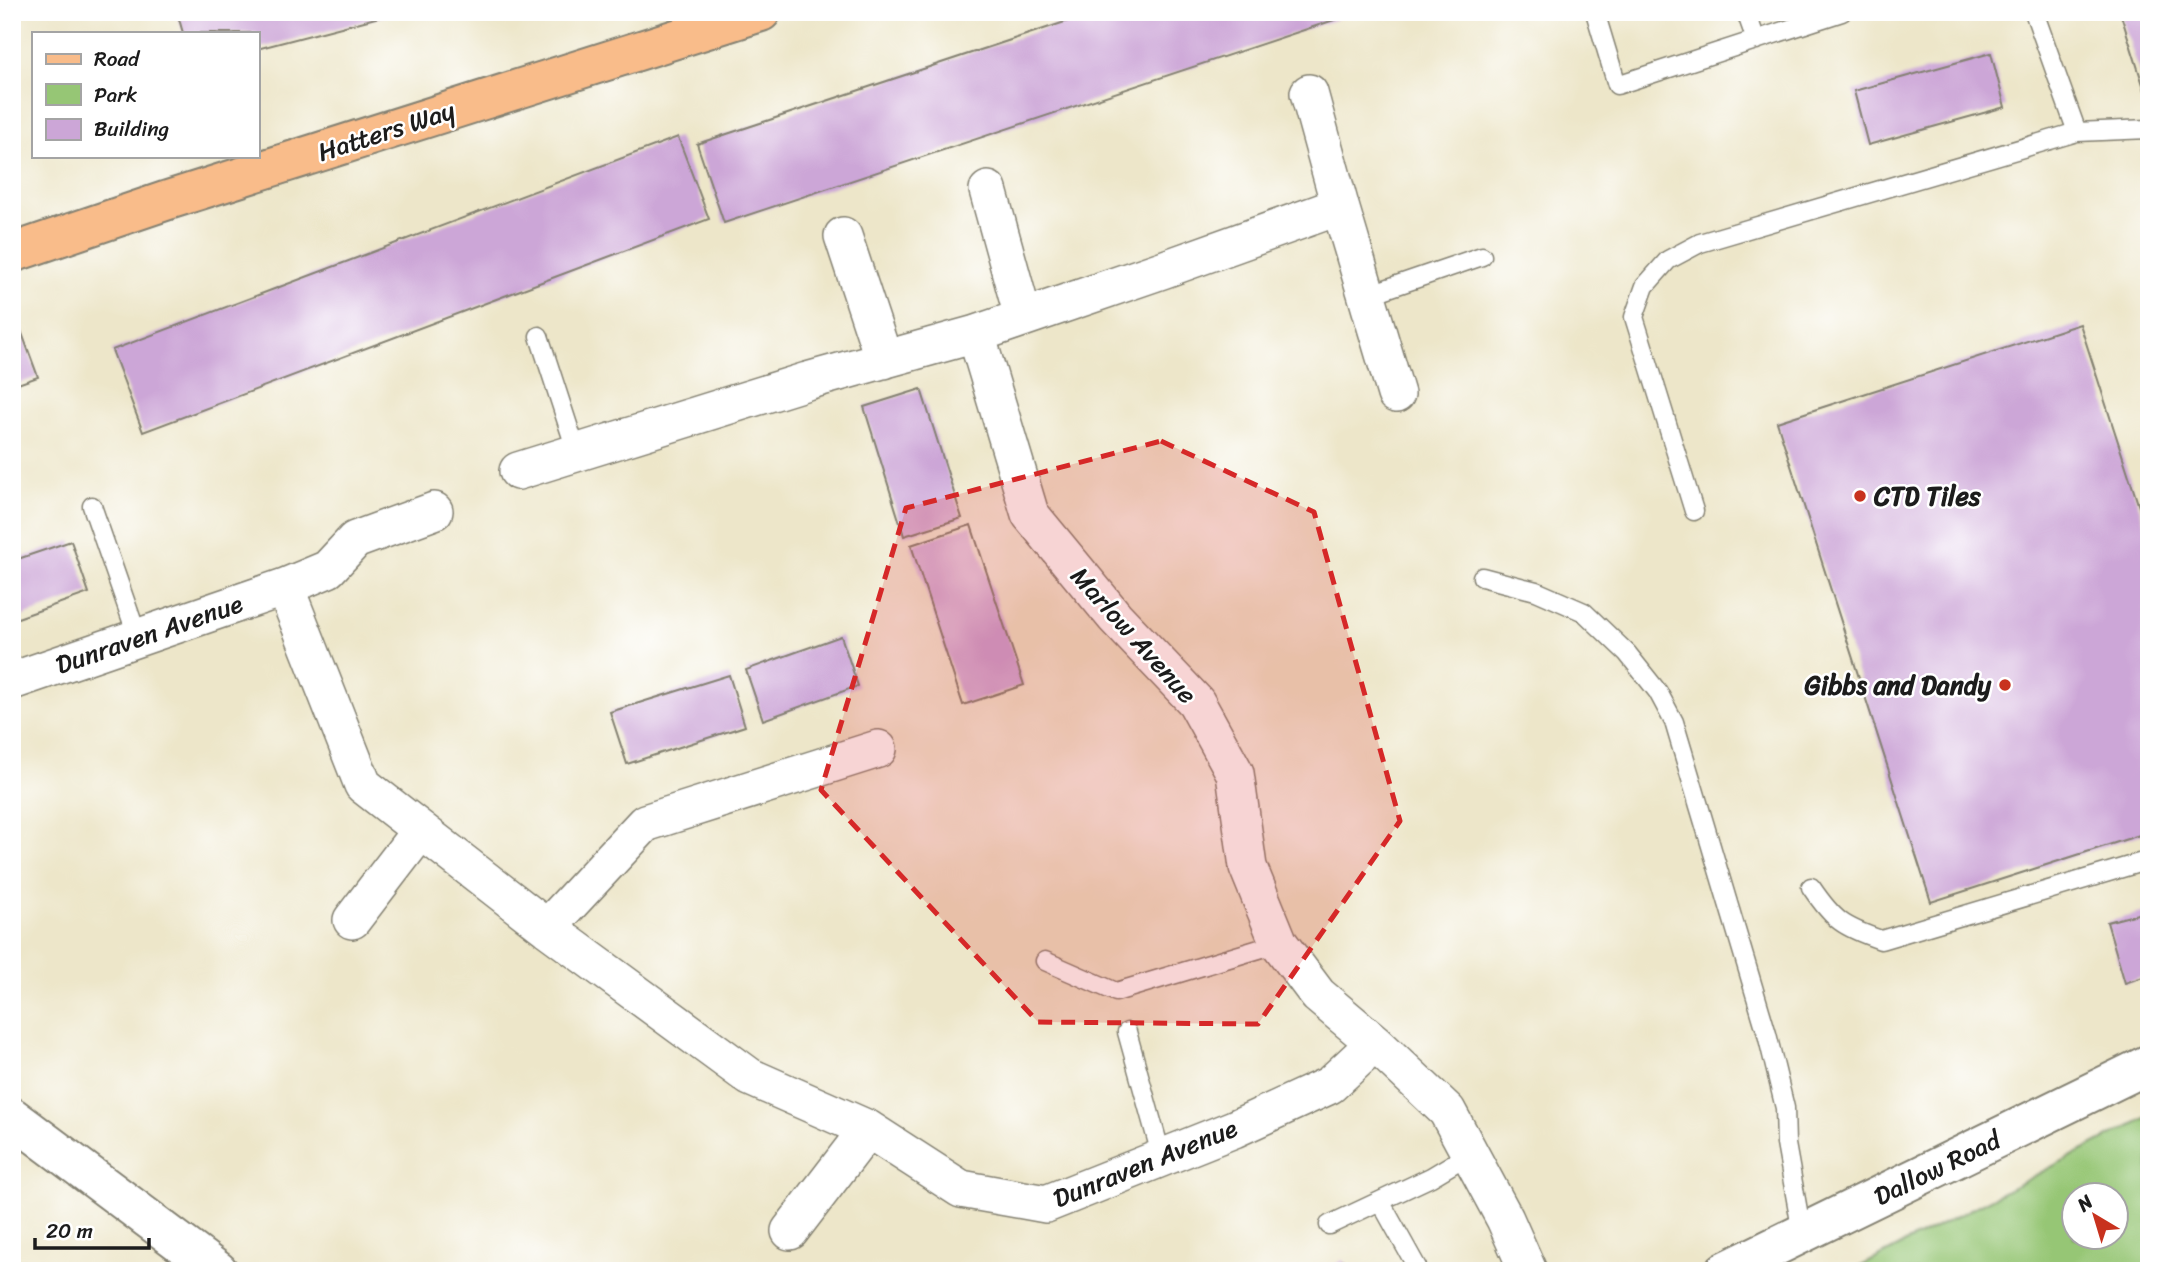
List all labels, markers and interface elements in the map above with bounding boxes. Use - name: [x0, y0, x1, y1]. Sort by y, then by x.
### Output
- legend: [32, 32, 259, 158]
- text: Road: [94, 40, 141, 78]
- text: Park: [94, 76, 137, 114]
- street label: Hatters Way: [311, 87, 461, 175]
- text: Building: [94, 110, 170, 148]
- place label: CTD Tiles: [1873, 473, 1982, 519]
- marker: CTD Tiles: [1852, 488, 1868, 504]
- street label: Marlow Avenue: [1059, 555, 1209, 715]
- street label: Dunraven Avenue: [49, 580, 249, 688]
- place label: Gibbs and Dandy: [1805, 662, 1991, 708]
- marker: Gibbs and Dandy: [1997, 677, 2013, 693]
- street label: Dunraven Avenue: [1046, 1105, 1245, 1221]
- street label: Dallow Road: [1865, 1116, 2011, 1219]
- north arrow: [2060, 1182, 2130, 1252]
- text: N: [2069, 1185, 2101, 1221]
- scale bar: [35, 1206, 149, 1250]
- text: 20 m: [46, 1212, 93, 1250]

